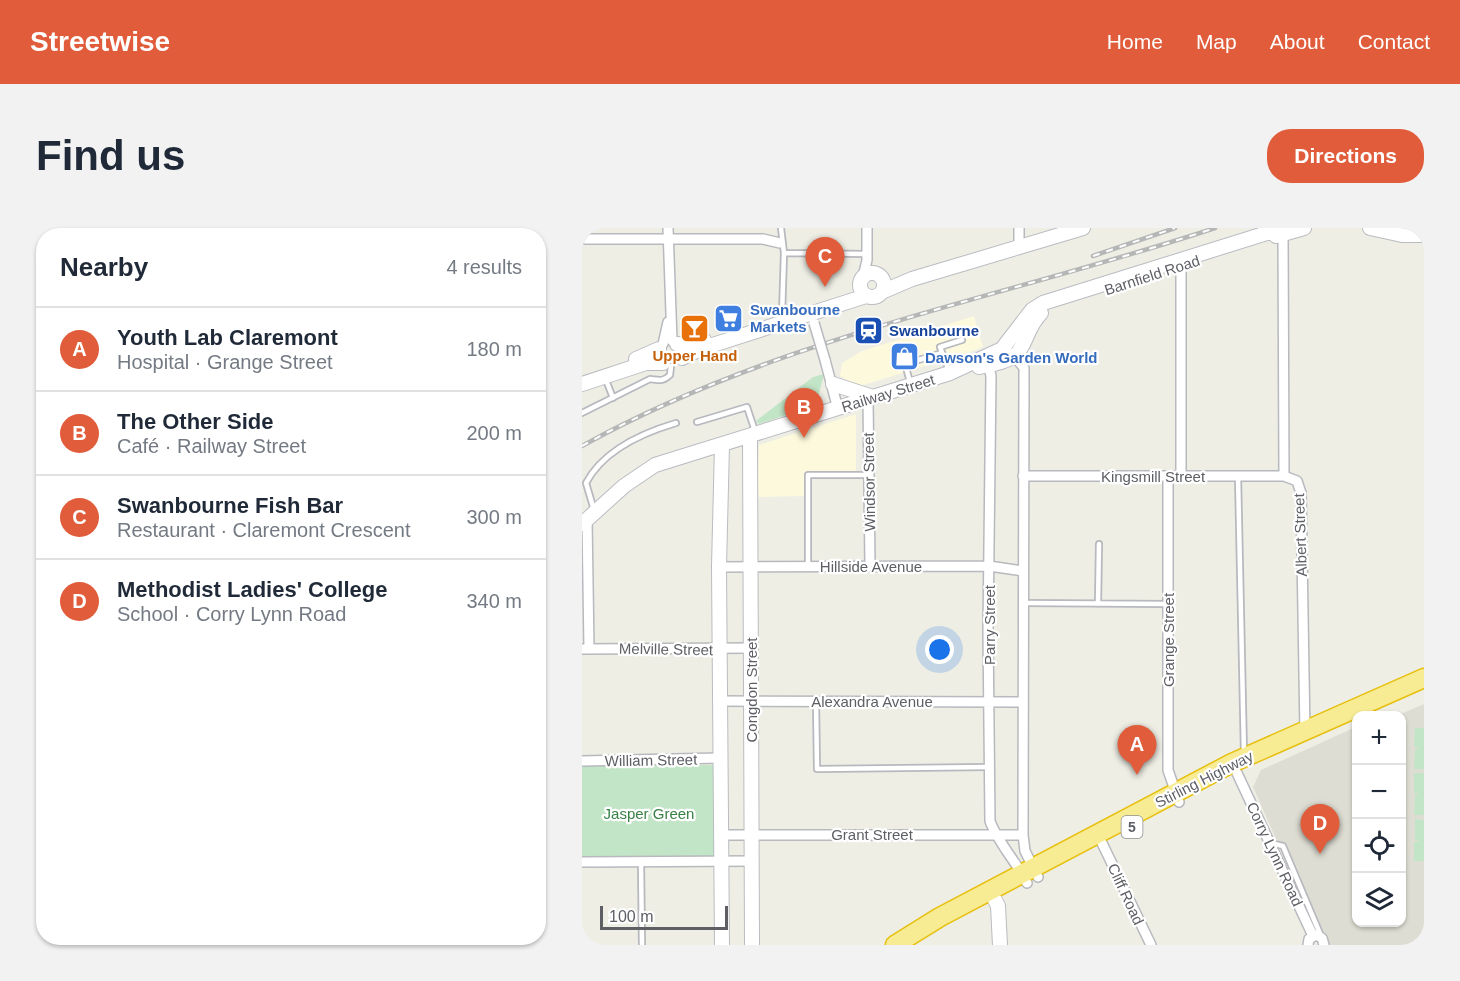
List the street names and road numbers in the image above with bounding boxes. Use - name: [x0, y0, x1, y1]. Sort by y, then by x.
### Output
- street label: Barnfield Road: [1102, 252, 1202, 298]
- street label: Railway Street: [839, 370, 938, 415]
- street label: Windsor Street: [860, 431, 878, 532]
- street label: Kingsmill Street: [1101, 468, 1206, 485]
- street label: Albert Street: [1290, 492, 1310, 577]
- street label: Hillside Avenue: [820, 558, 922, 575]
- street label: Parry Street: [981, 584, 998, 665]
- street label: Grange Street: [1160, 592, 1177, 687]
- street label: Congdon Street: [743, 637, 760, 743]
- street label: Melville Street: [619, 640, 714, 658]
- street label: Alexandra Avenue: [811, 693, 933, 710]
- street label: Stirling Highway: [1152, 747, 1256, 811]
- street label: William Street: [605, 751, 698, 769]
- street label: Corry Lynn Road: [1243, 799, 1307, 909]
- road number: 5: [1122, 816, 1142, 838]
- street label: Grant Street: [831, 826, 914, 843]
- street label: Cliff Road: [1104, 861, 1148, 927]

